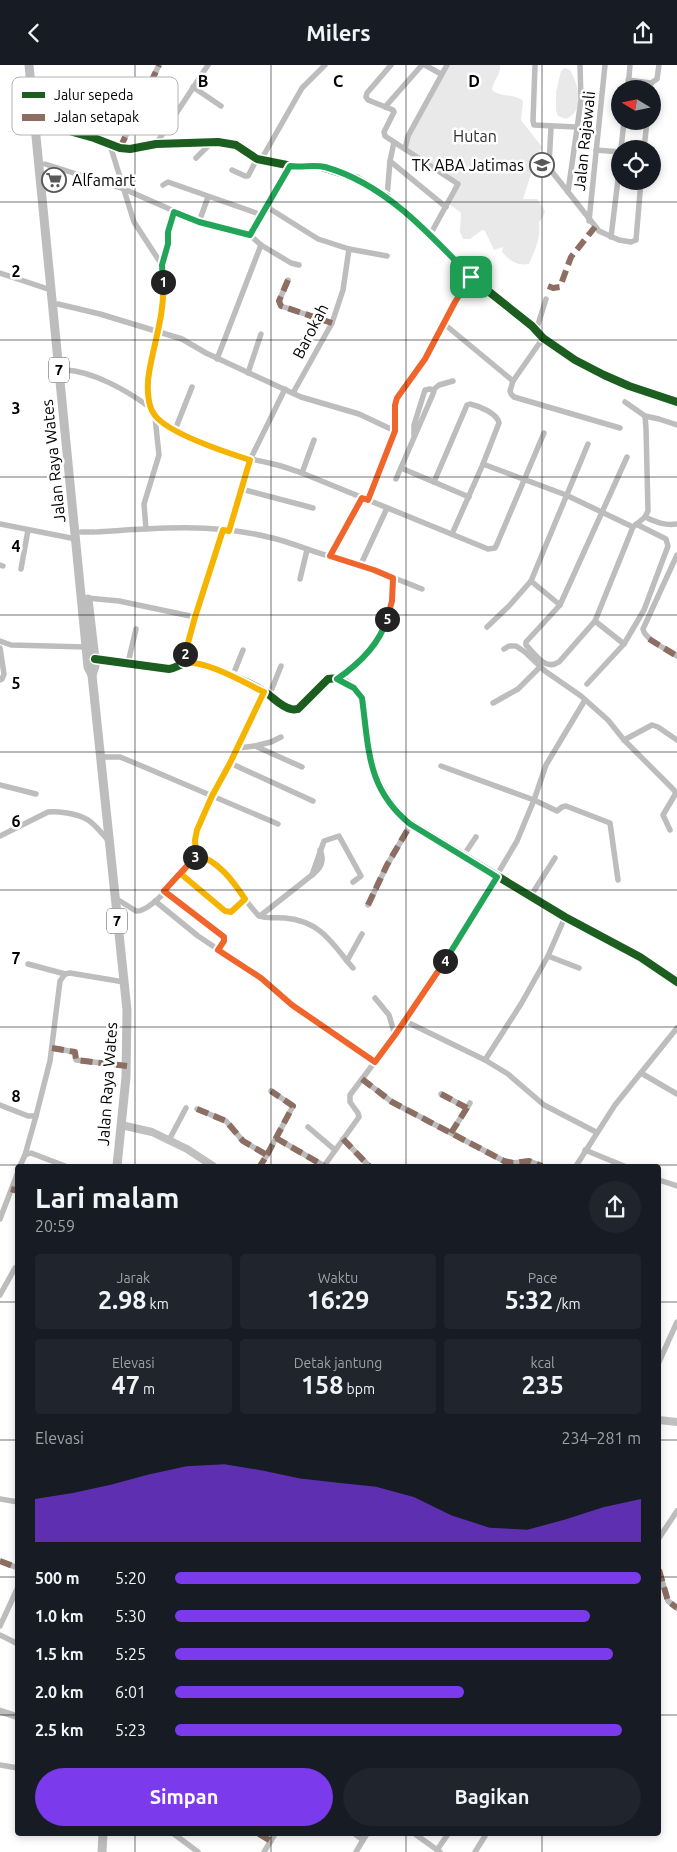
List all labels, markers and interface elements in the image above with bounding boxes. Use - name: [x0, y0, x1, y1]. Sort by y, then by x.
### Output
- icon: back: [20, 19, 48, 47]
- icon: share: [629, 19, 657, 47]
- text: Milers: [306, 20, 371, 45]
- text: B: [198, 72, 208, 90]
- text: C: [333, 72, 343, 90]
- text: D: [468, 72, 480, 90]
- legend: [12, 77, 178, 135]
- north arrow: [611, 80, 661, 130]
- map controls: [611, 80, 661, 190]
- text: Jalur sepeda: [54, 87, 133, 103]
- street label: Jalan Rajawali: [570, 90, 598, 192]
- text: Jalan setapak: [54, 109, 139, 125]
- park label: Hutan: [453, 127, 497, 145]
- button: locate: [611, 140, 661, 190]
- school or university icon: TK ABA Jatimas: [529, 152, 555, 178]
- place label: TK ABA Jatimas: [412, 156, 524, 174]
- supermarket icon: Alfamart: [41, 167, 67, 193]
- place label: Alfamart: [72, 171, 136, 189]
- pin: [450, 256, 492, 298]
- text: 2: [11, 262, 21, 280]
- icon: arrive: [457, 263, 485, 291]
- pin: 1: [150, 269, 176, 295]
- text: 1: [160, 274, 167, 290]
- street label: Barokah: [289, 301, 331, 361]
- road number: 7: [49, 357, 69, 383]
- street label: Jalan Raya Wates: [38, 398, 68, 524]
- text: 3: [11, 399, 21, 417]
- text: 4: [11, 537, 21, 555]
- pin: 5: [374, 607, 400, 631]
- text: 5: [384, 611, 391, 627]
- pin: 2: [172, 641, 198, 667]
- text: 2: [182, 646, 189, 662]
- text: 5: [11, 674, 21, 692]
- text: 6: [11, 812, 21, 830]
- pin: 3: [182, 845, 208, 869]
- text: 3: [192, 849, 199, 865]
- road number: 7: [107, 909, 127, 933]
- text: 7: [11, 949, 21, 967]
- pin: 4: [432, 949, 458, 973]
- text: 4: [442, 953, 449, 969]
- street label: Jalan Raya Wates: [94, 1022, 120, 1146]
- text: 8: [11, 1087, 21, 1105]
- button: share: [589, 1181, 641, 1233]
- text: Lari malam: [35, 1182, 179, 1213]
- text: 20:59: [35, 1217, 75, 1235]
- text: Jarak: [117, 1270, 150, 1286]
- text: Waktu: [318, 1270, 358, 1286]
- text: Pace: [528, 1270, 557, 1286]
- text: 2.98: [98, 1286, 146, 1314]
- text: 16:29: [307, 1286, 369, 1314]
- text: 5:32: [505, 1286, 553, 1314]
- text: km: [146, 1296, 169, 1312]
- text: /km: [553, 1296, 581, 1312]
- text: Elevasi: [112, 1355, 155, 1371]
- text: Detak jantung: [294, 1355, 382, 1371]
- text: kcal: [531, 1355, 555, 1371]
- text: 47: [112, 1371, 140, 1399]
- text: 158: [301, 1371, 343, 1399]
- text: 235: [522, 1371, 564, 1399]
- text: m: [140, 1381, 155, 1397]
- text: bpm: [343, 1381, 375, 1397]
- text: Elevasi: [35, 1429, 84, 1447]
- text: 234–281 m: [561, 1429, 641, 1447]
- text: 500 m: [35, 1569, 80, 1587]
- text: 5:20: [115, 1569, 146, 1587]
- text: 1.0 km: [35, 1607, 84, 1625]
- text: 5:30: [115, 1607, 146, 1625]
- text: 1.5 km: [35, 1645, 84, 1663]
- text: 5:25: [115, 1645, 146, 1663]
- text: 2.0 km: [35, 1683, 84, 1701]
- text: 6:01: [115, 1683, 146, 1701]
- text: 2.5 km: [35, 1721, 84, 1739]
- text: 5:23: [115, 1721, 146, 1739]
- button: Simpan: [35, 1768, 333, 1826]
- button: Bagikan: [343, 1768, 641, 1826]

